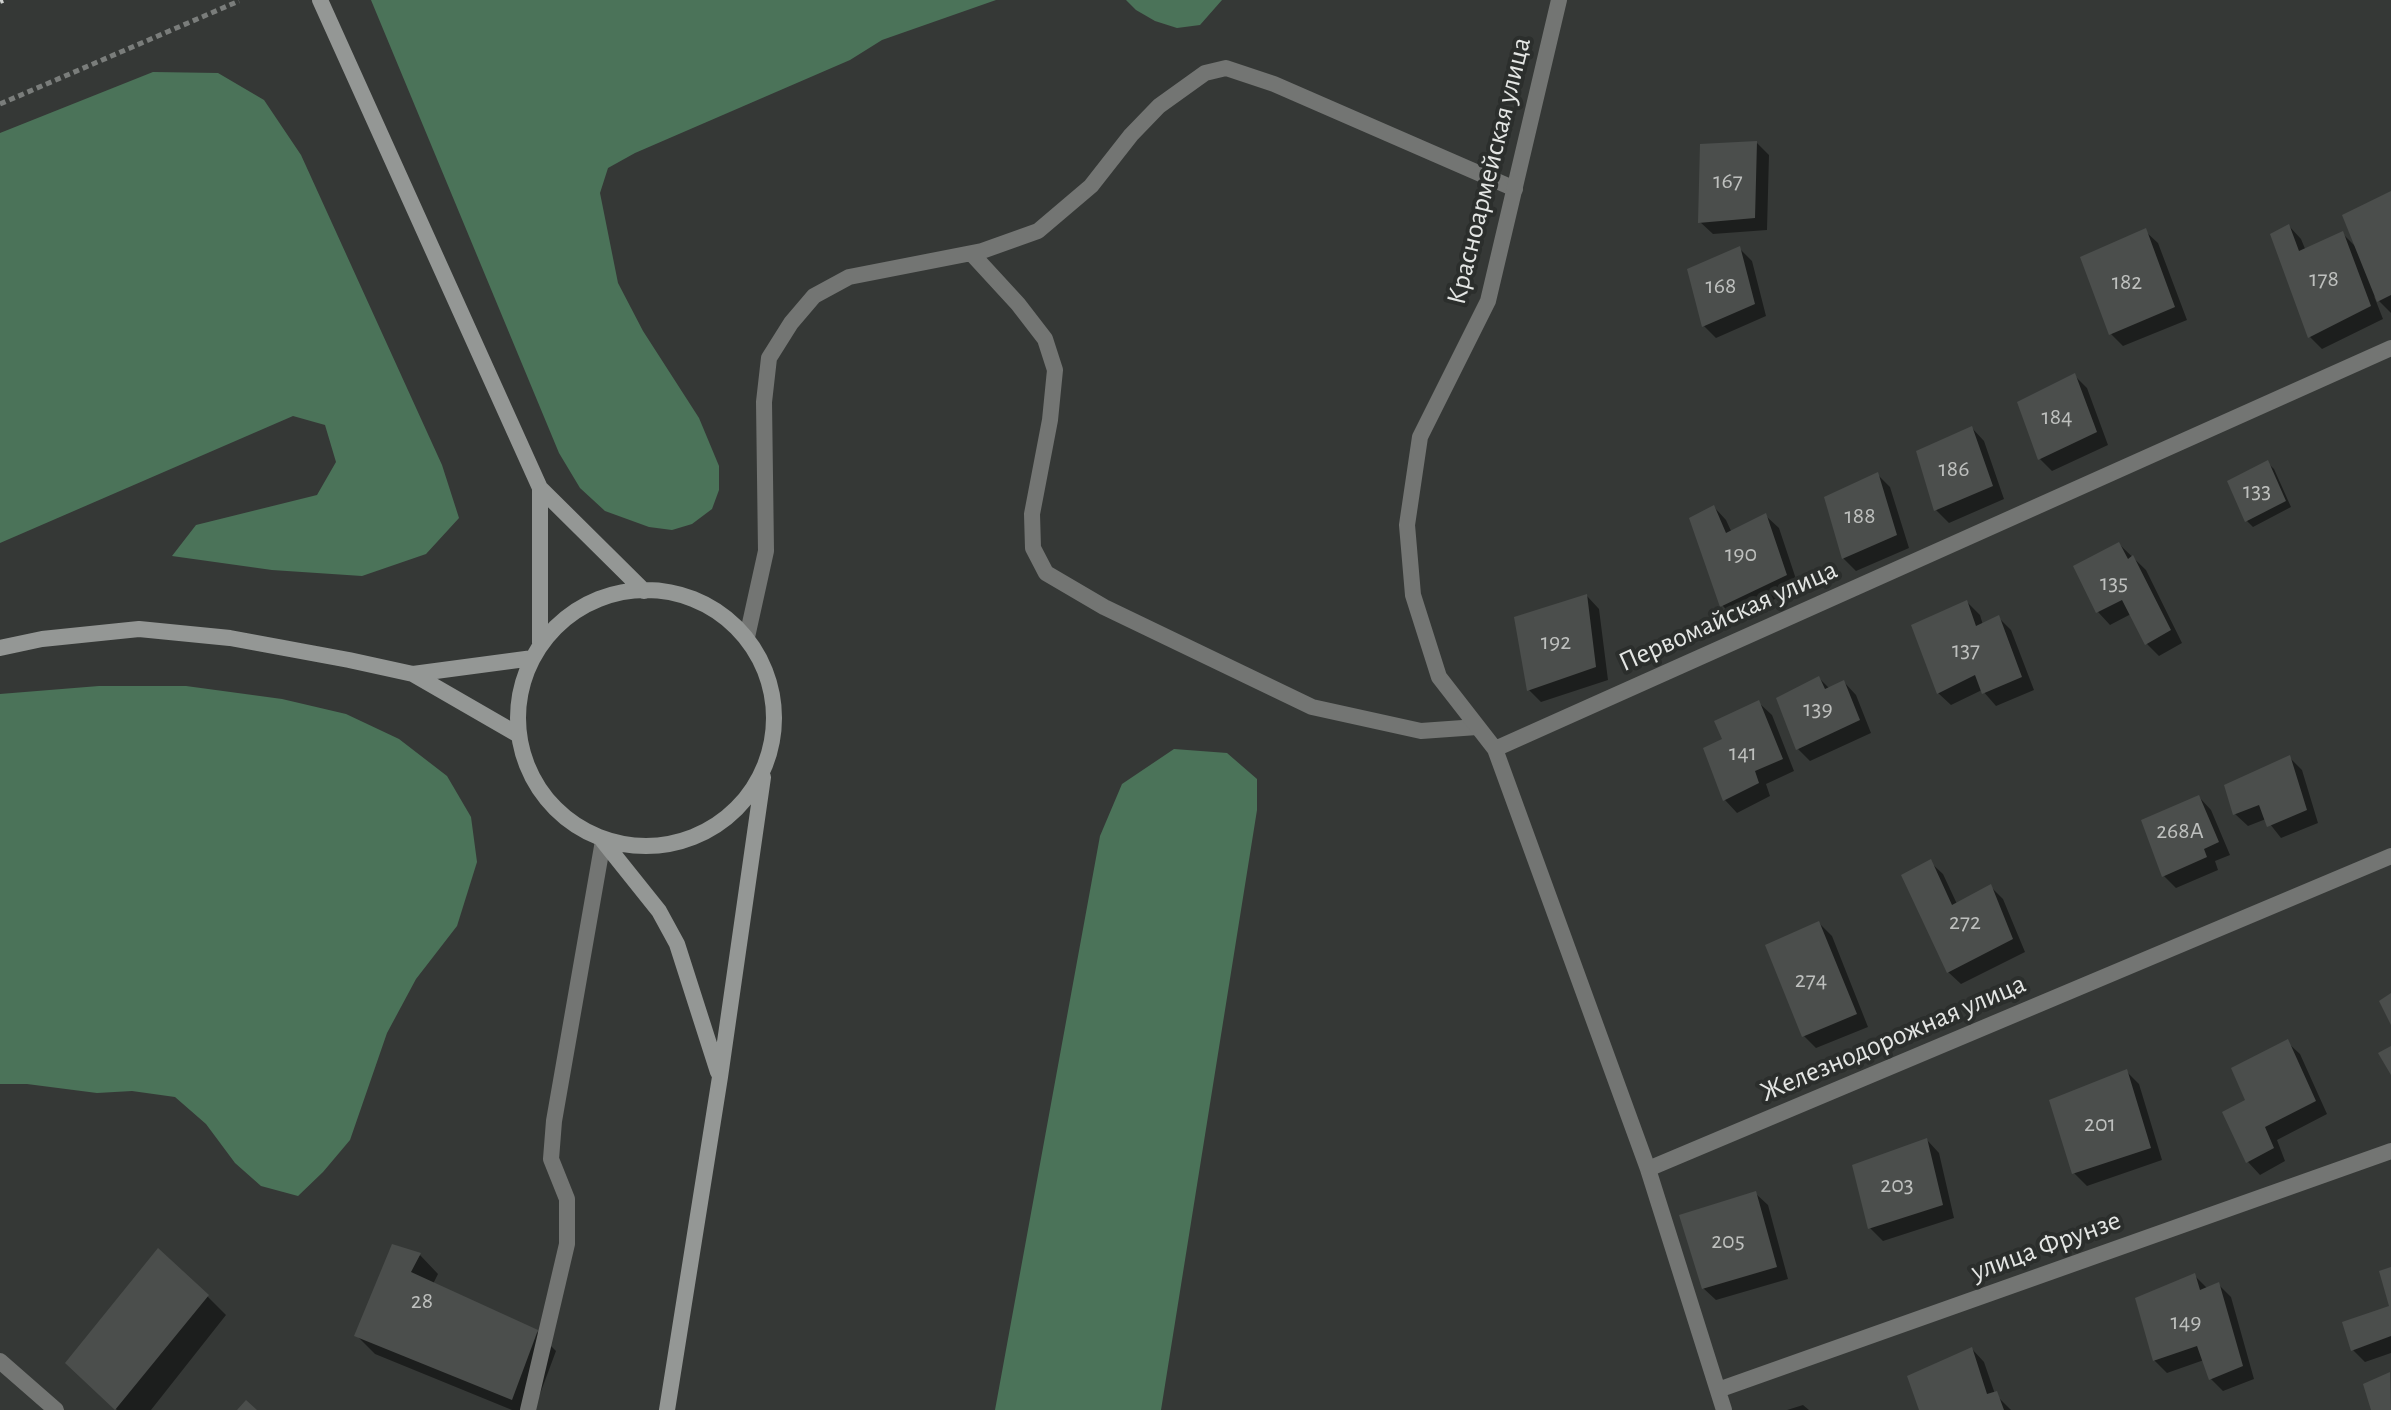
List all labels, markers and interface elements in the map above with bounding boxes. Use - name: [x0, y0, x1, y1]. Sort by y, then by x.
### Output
- street label: Красноармейская улица: [1440, 34, 1538, 308]
- house number: 167: [1713, 167, 1743, 195]
- house number: 178: [2309, 265, 2339, 293]
- house number: 182: [2112, 268, 2142, 296]
- house number: 168: [1706, 272, 1736, 300]
- house number: 184: [2041, 403, 2073, 431]
- house number: 186: [1939, 455, 1969, 483]
- house number: 133: [2243, 477, 2271, 505]
- house number: 188: [1844, 502, 1876, 530]
- house number: 190: [1725, 540, 1757, 568]
- street label: Первомайская улица: [1613, 553, 1843, 679]
- house number: 135: [2100, 569, 2128, 597]
- house number: 192: [1541, 628, 1571, 656]
- house number: 137: [1952, 636, 1980, 664]
- house number: 139: [1803, 695, 1833, 723]
- house number: 141: [1729, 739, 1757, 767]
- house number: 268А: [2156, 817, 2204, 845]
- house number: 272: [1949, 908, 1981, 936]
- house number: 274: [1795, 966, 1827, 994]
- street label: Железнодорожная улица: [1755, 967, 2031, 1109]
- house number: 201: [2084, 1110, 2116, 1138]
- house number: 203: [1880, 1171, 1914, 1199]
- street label: улица Фрунзе: [1967, 1203, 2125, 1289]
- house number: 205: [1711, 1227, 1745, 1255]
- house number: 28: [411, 1287, 433, 1315]
- house number: 149: [2170, 1308, 2202, 1336]

